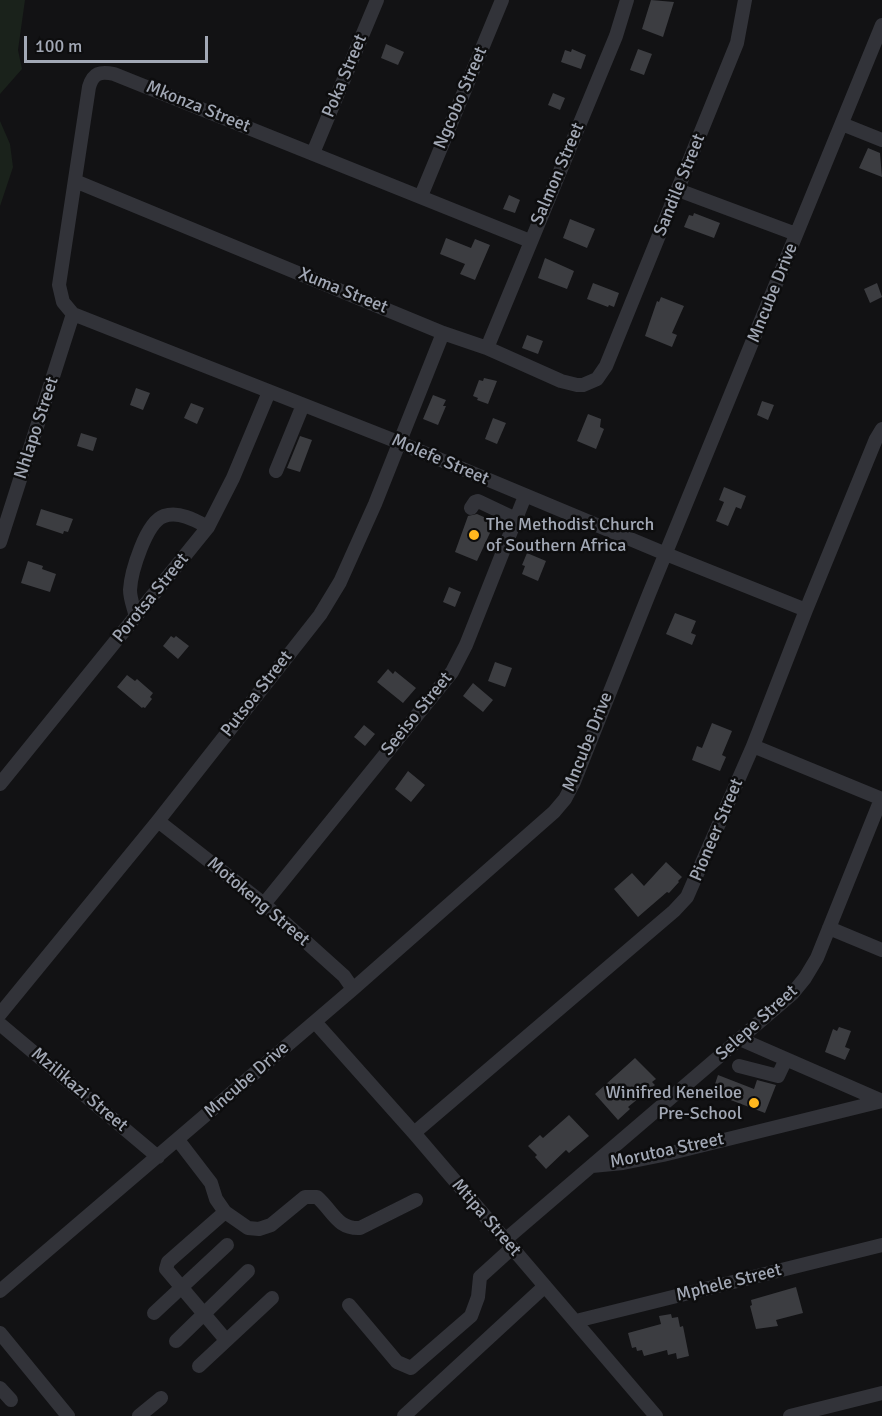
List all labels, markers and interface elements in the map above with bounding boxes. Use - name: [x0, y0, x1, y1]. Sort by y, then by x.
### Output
- scale bar: [27, 24, 212, 62]
- street label: Poka Street: [318, 31, 372, 121]
- text: 100 m: [35, 35, 82, 57]
- street label: Ngcobo Street: [430, 44, 492, 152]
- street label: Mkonza Street: [143, 76, 253, 138]
- street label: Salmon Street: [527, 120, 589, 228]
- street label: Sandile Street: [650, 131, 710, 239]
- street label: Mncube Drive: [743, 240, 803, 346]
- street label: Xuma Street: [295, 263, 391, 319]
- street label: Nhlapo Street: [10, 374, 64, 482]
- street label: Molefe Street: [388, 430, 492, 490]
- place label: The Methodist Church of Southern Africa: [486, 514, 654, 556]
- marker: The Methodist Church of Southern Africa: [467, 528, 481, 542]
- street label: Porotsa Street: [108, 549, 194, 647]
- street label: Putsoa Street: [217, 647, 297, 741]
- street label: Seeiso Street: [377, 668, 457, 760]
- street label: Mncube Drive: [558, 689, 618, 795]
- street label: Pioneer Street: [686, 775, 748, 885]
- street label: Motokeng Street: [202, 853, 314, 951]
- street label: Selepe Street: [712, 981, 802, 1065]
- street label: Mncube Drive: [200, 1037, 294, 1123]
- street label: Mzilikazi Street: [26, 1043, 132, 1137]
- place label: Winifred Keneiloe Pre-School: [605, 1082, 742, 1124]
- marker: Winifred Keneiloe Pre-School: [747, 1096, 761, 1110]
- street label: Morutoa Street: [608, 1128, 726, 1174]
- street label: Mtipa Street: [447, 1175, 525, 1261]
- street label: Mphele Street: [674, 1259, 784, 1307]

